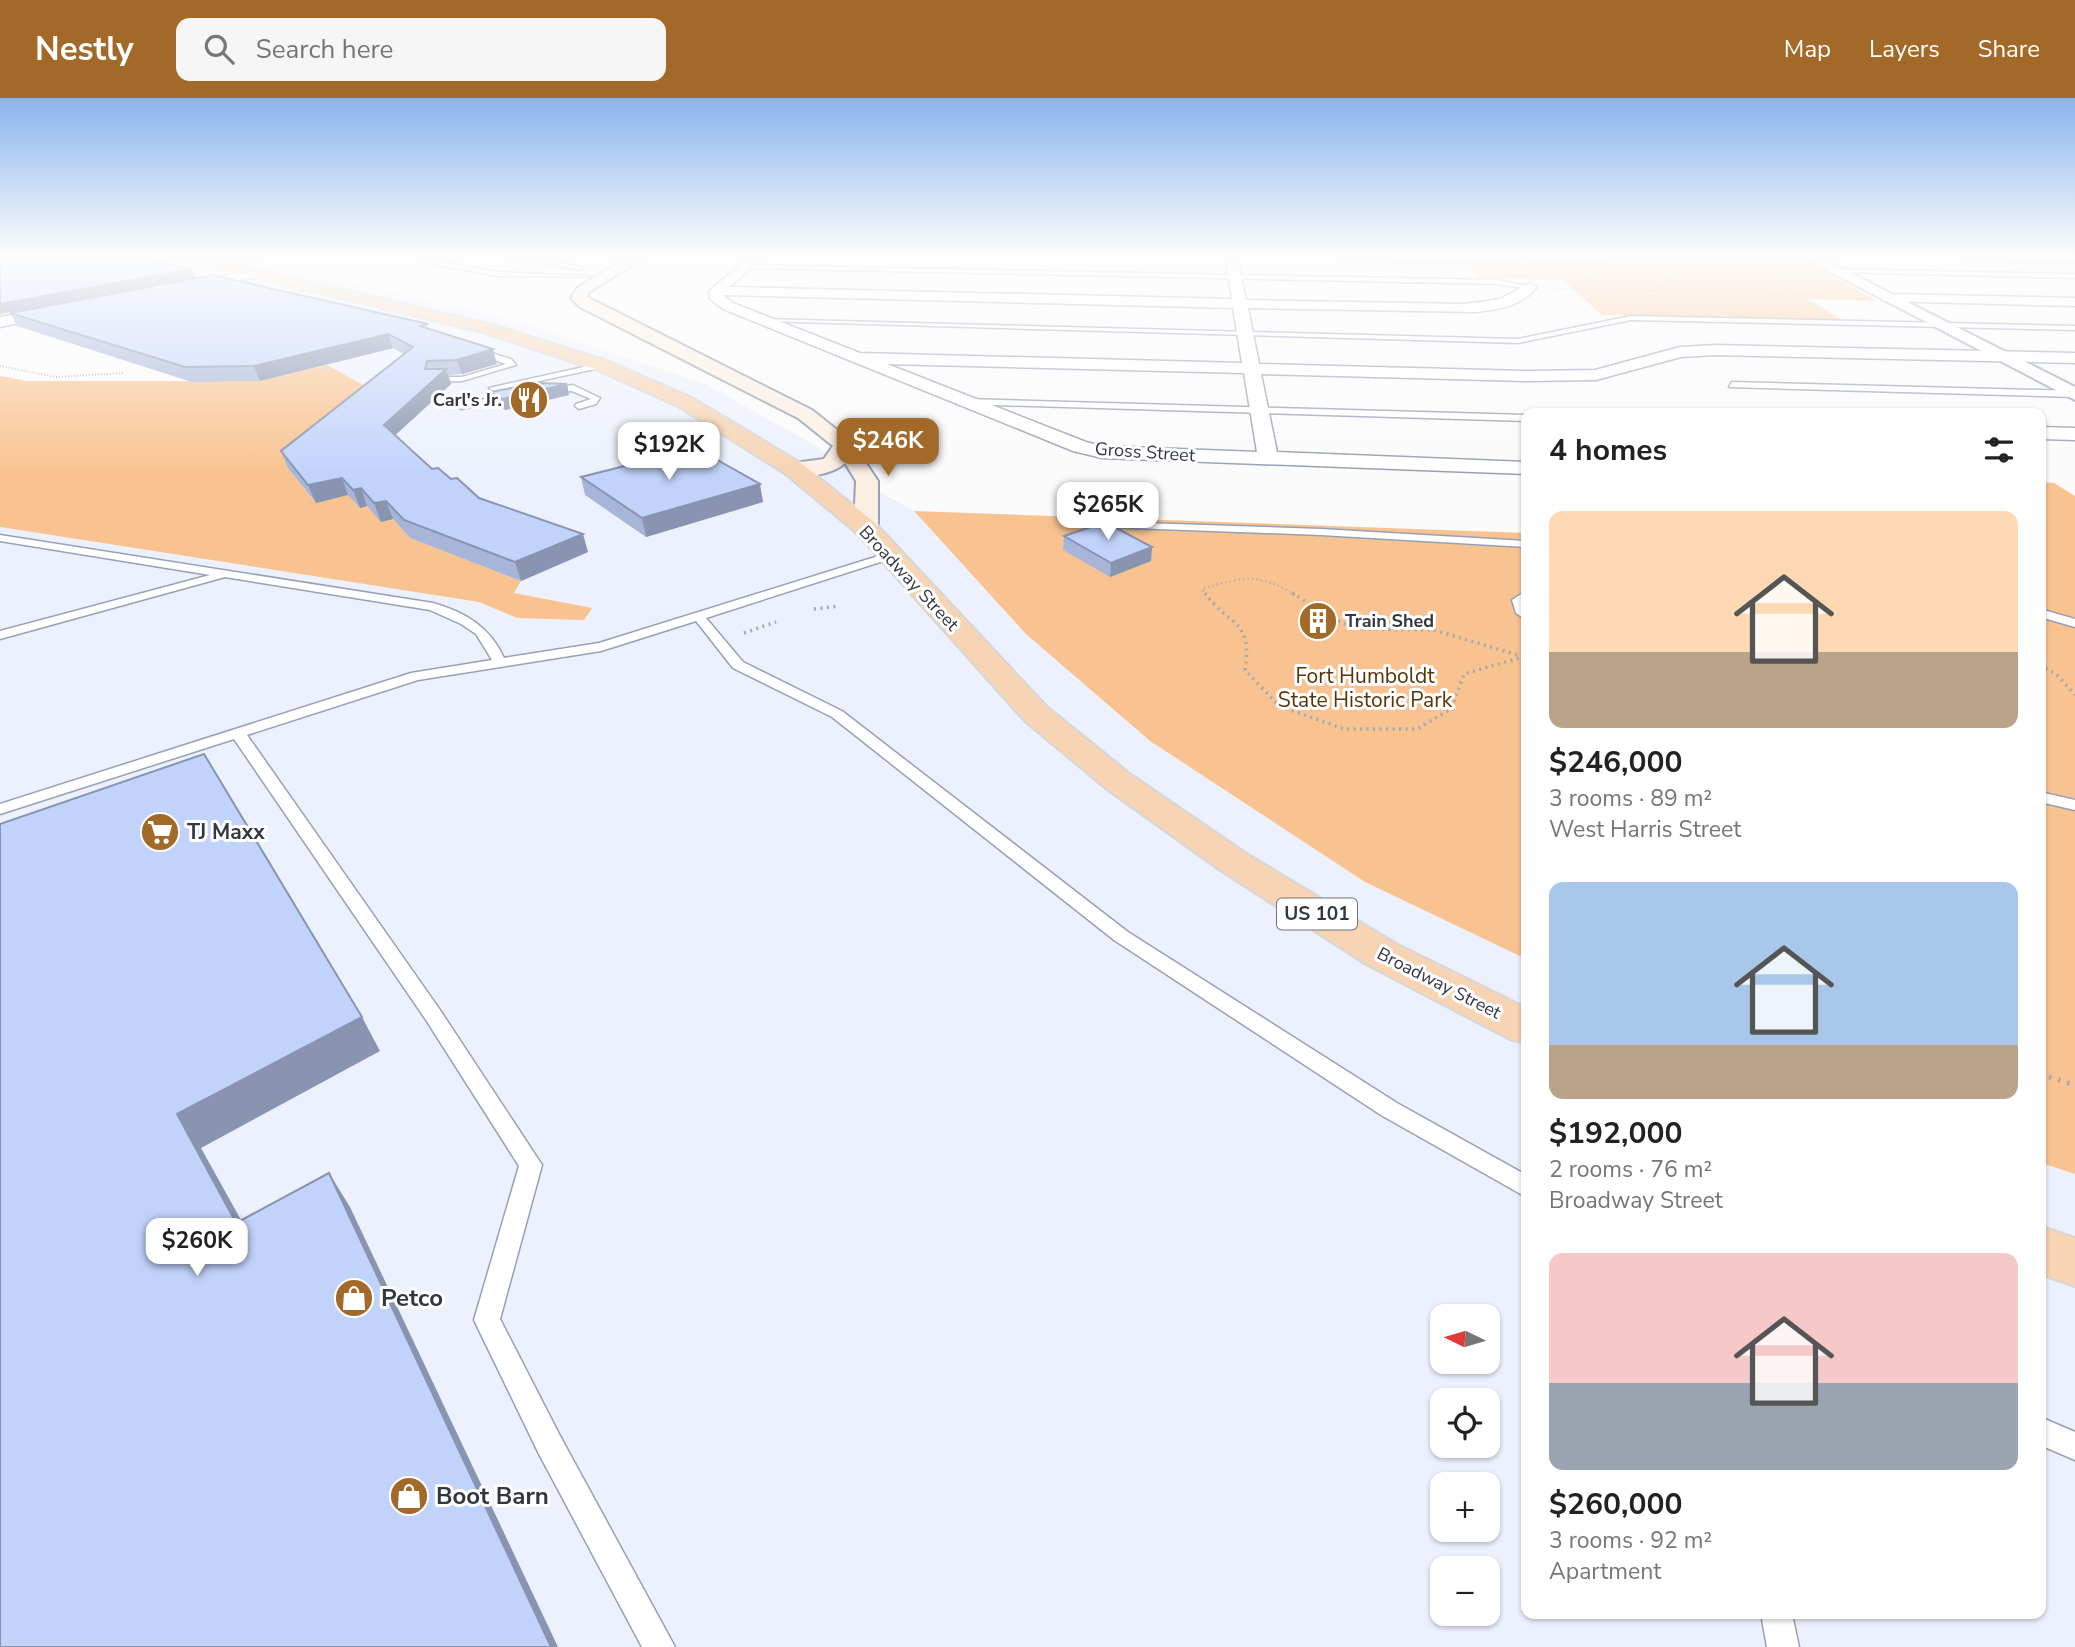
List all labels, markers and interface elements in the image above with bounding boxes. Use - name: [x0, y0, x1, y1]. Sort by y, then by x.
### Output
- search box: [176, 18, 666, 81]
- text: Nestly: [35, 27, 134, 72]
- icon: search: [200, 30, 238, 68]
- text: Search here: [256, 32, 393, 67]
- text: Map: [1784, 33, 1831, 65]
- text: Layers: [1869, 33, 1940, 65]
- text: Share: [1978, 33, 2040, 65]
- restaurant icon: Carl's Jr.: [508, 379, 550, 421]
- place label: Carl's Jr.: [433, 388, 502, 412]
- pin: $246K: [839, 418, 937, 478]
- pin: $192K: [620, 422, 718, 482]
- text: $246K: [853, 425, 923, 456]
- text: $192K: [634, 429, 704, 460]
- text: 4 homes: [1549, 430, 1667, 471]
- icon: filters: [1980, 431, 2018, 469]
- street label: Gross Street: [1094, 437, 1197, 468]
- pin: $265K: [1059, 482, 1157, 542]
- text: $265K: [1073, 489, 1143, 520]
- street label: Broadway Street: [854, 520, 965, 636]
- icon: home: [1721, 556, 1847, 682]
- building icon: Train Shed: [1297, 600, 1339, 642]
- place label: Train Shed: [1345, 609, 1434, 633]
- park label: Fort Humboldt State Historic Park: [1278, 662, 1453, 714]
- text: $246,000: [1549, 742, 1682, 783]
- text: 3 rooms · 89 m²: [1549, 783, 1712, 814]
- supermarket icon: TJ Maxx: [139, 811, 181, 853]
- text: West Harris Street: [1549, 814, 1741, 845]
- place label: TJ Maxx: [187, 818, 265, 846]
- road number: US 101: [1277, 898, 1357, 930]
- icon: home: [1721, 927, 1847, 1053]
- street label: Broadway Street: [1373, 941, 1506, 1025]
- text: $192,000: [1549, 1113, 1682, 1154]
- text: 2 rooms · 76 m²: [1549, 1154, 1712, 1185]
- text: Broadway Street: [1549, 1185, 1723, 1216]
- pin: $260K: [148, 1218, 246, 1278]
- text: $260K: [162, 1225, 232, 1256]
- shop icon: Petco: [333, 1277, 375, 1319]
- place label: Petco: [381, 1282, 443, 1314]
- icon: home: [1721, 1298, 1847, 1424]
- north arrow: [1430, 1304, 1500, 1374]
- map controls: [1430, 1304, 1500, 1626]
- button: locate: [1430, 1388, 1500, 1458]
- button: +: [1430, 1472, 1500, 1542]
- shop icon: Boot Barn: [388, 1475, 430, 1517]
- place label: Boot Barn: [436, 1480, 549, 1512]
- text: $260,000: [1549, 1484, 1682, 1525]
- text: 3 rooms · 92 m²: [1549, 1525, 1712, 1556]
- button: −: [1430, 1556, 1500, 1626]
- text: Apartment: [1549, 1556, 1661, 1587]

